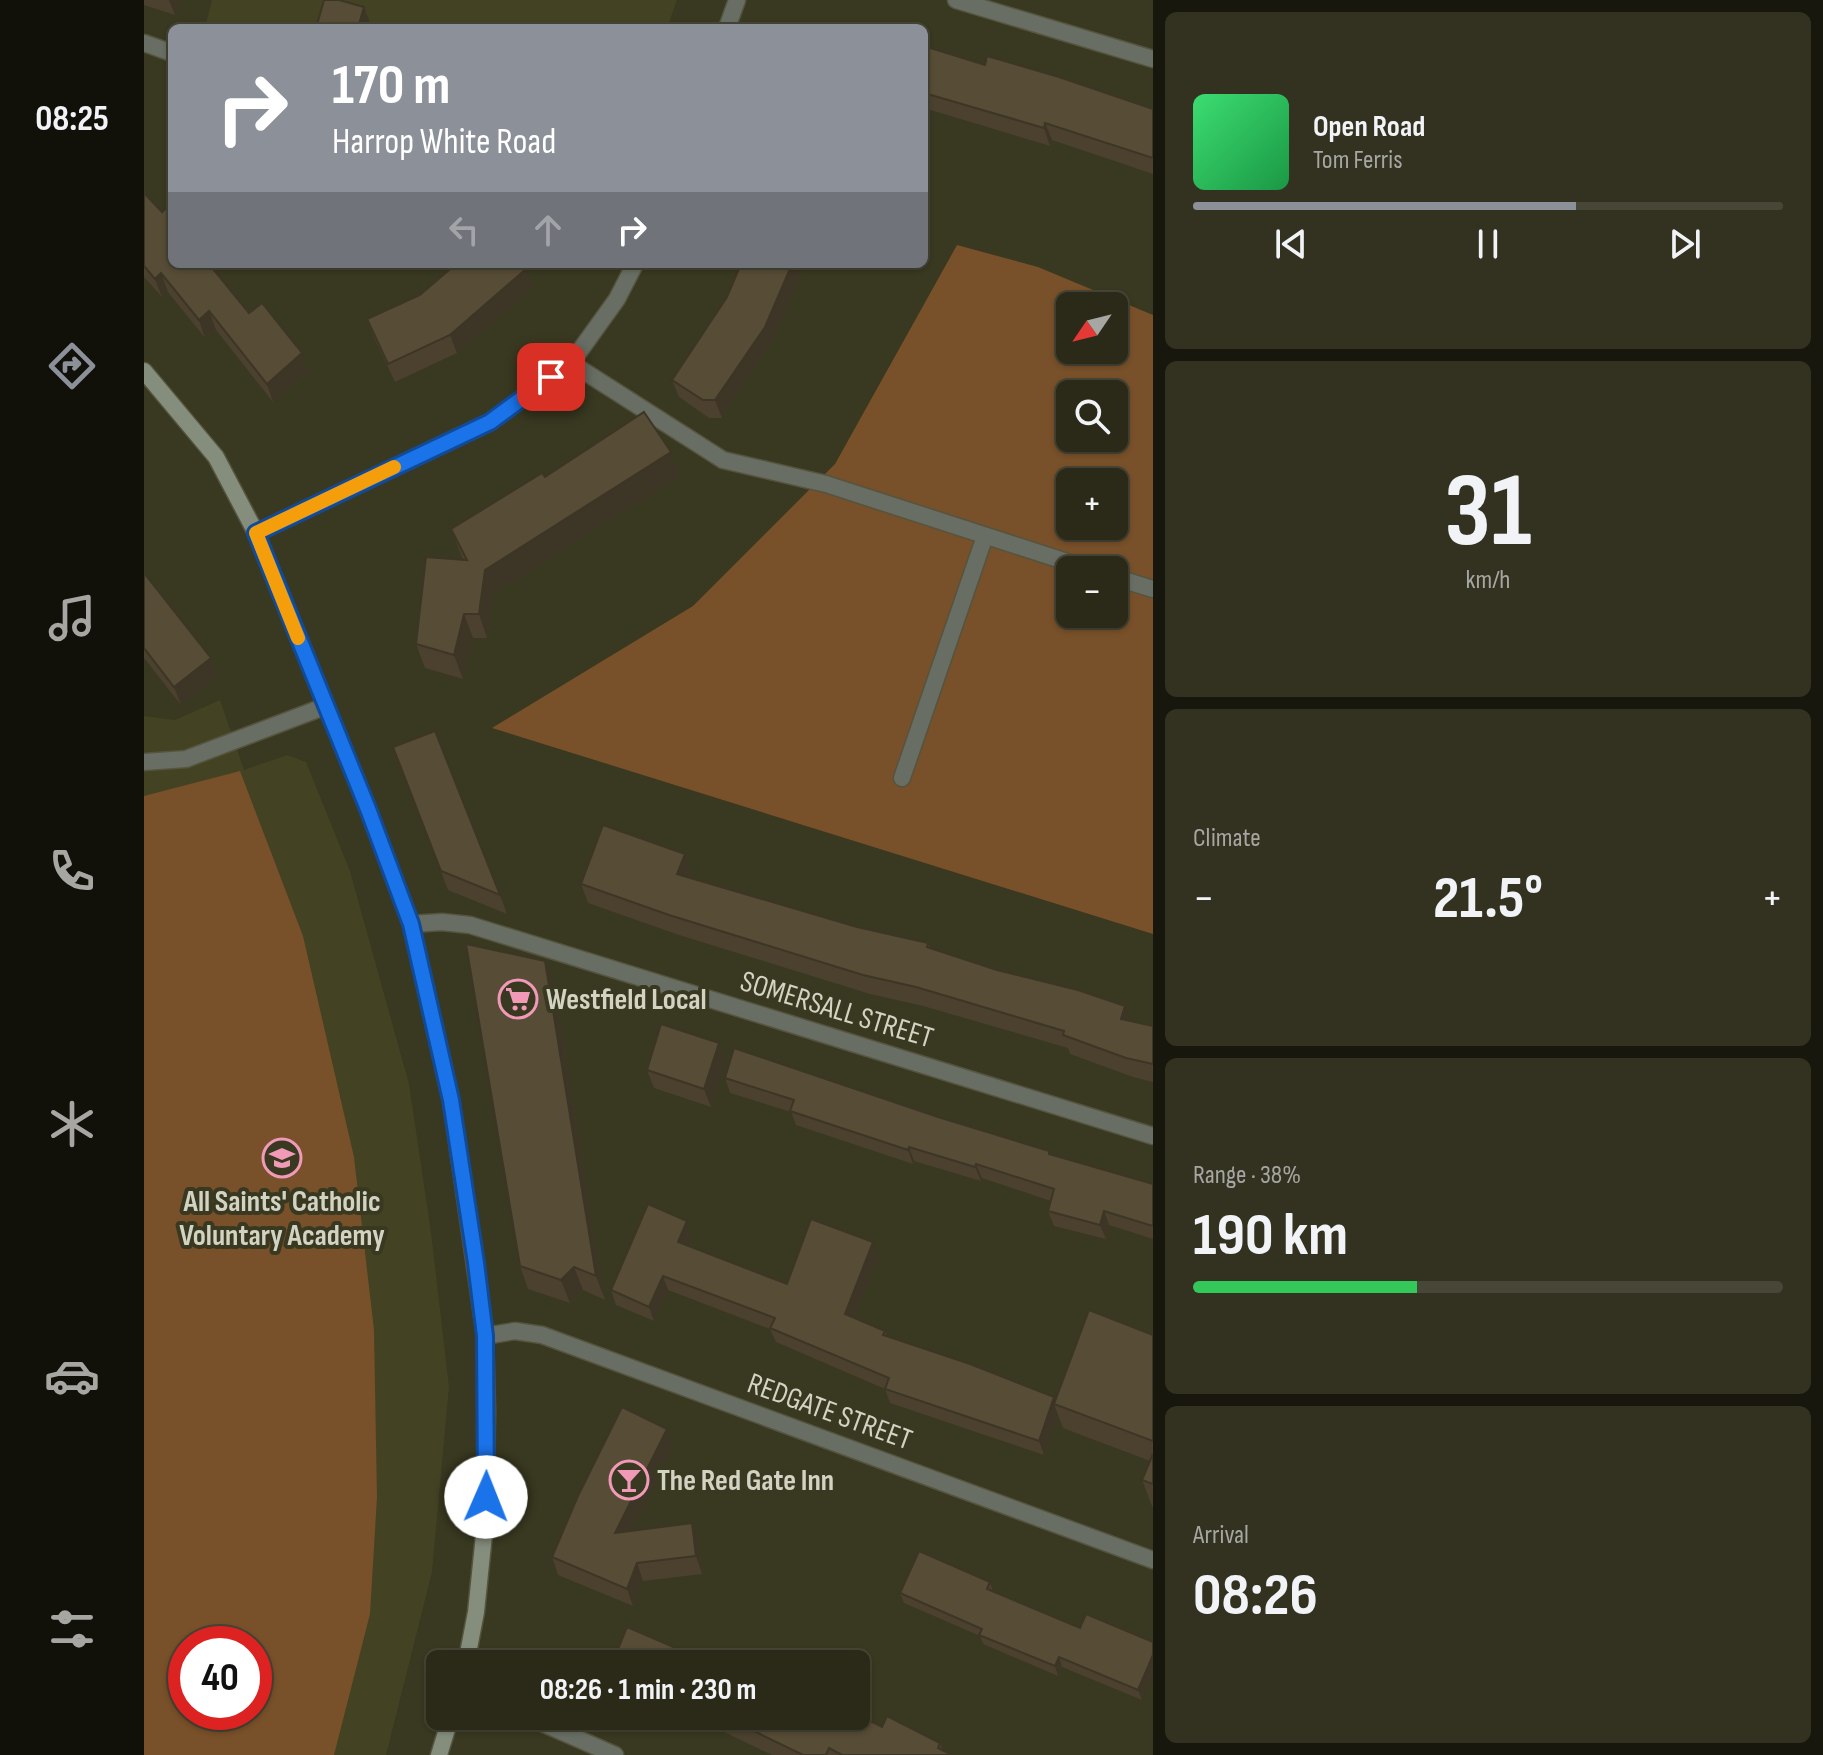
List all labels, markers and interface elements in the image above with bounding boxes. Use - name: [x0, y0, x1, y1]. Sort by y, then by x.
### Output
- text: 170 m: [332, 53, 450, 120]
- icon: right: [200, 56, 304, 160]
- text: 08:25: [35, 98, 109, 141]
- text: Open Road: [1313, 109, 1425, 145]
- text: Harrop White Road: [332, 121, 556, 164]
- text: Tom Ferris: [1313, 145, 1403, 176]
- icon: left: [442, 208, 486, 252]
- icon: ahead: [526, 208, 570, 252]
- icon: right: [610, 208, 654, 252]
- icon: previous: [1269, 222, 1313, 266]
- icon: pause: [1466, 222, 1510, 266]
- icon: next: [1663, 222, 1707, 266]
- north arrow: [1056, 292, 1128, 364]
- map controls: [1056, 292, 1128, 628]
- icon: directions: [44, 338, 100, 394]
- pin: [517, 343, 585, 411]
- icon: arrive: [529, 355, 573, 399]
- button: search: [1056, 380, 1128, 452]
- text: 31: [1444, 450, 1532, 575]
- button: +: [1056, 468, 1128, 540]
- button: −: [1056, 556, 1128, 628]
- text: km/h: [1466, 565, 1510, 596]
- icon: music: [44, 590, 100, 646]
- text: Climate: [1193, 823, 1261, 854]
- icon: phone: [44, 843, 100, 899]
- text: 21.5°: [1433, 863, 1543, 935]
- text: −: [1193, 872, 1215, 925]
- text: +: [1761, 872, 1783, 925]
- street label: SOMERSALL STREET: [736, 964, 938, 1056]
- supermarket icon: Westfield Local: [497, 978, 539, 1020]
- place label: Westfield Local: [546, 982, 707, 1018]
- icon: climate: [44, 1096, 100, 1152]
- school or university icon: All Saints' Catholic Voluntary Academy: [261, 1137, 303, 1179]
- text: Range · 38%: [1193, 1160, 1301, 1191]
- place label: All Saints' Catholic Voluntary Academy: [179, 1184, 385, 1254]
- text: 190 km: [1193, 1200, 1348, 1272]
- icon: car: [44, 1348, 100, 1404]
- street label: REDGATE STREET: [742, 1366, 917, 1458]
- position arrow: [444, 1455, 528, 1539]
- bar icon: The Red Gate Inn: [608, 1459, 650, 1501]
- place label: The Red Gate Inn: [657, 1463, 834, 1499]
- text: Arrival: [1193, 1520, 1249, 1551]
- text: 08:26: [1193, 1560, 1318, 1632]
- icon: filters: [44, 1601, 100, 1657]
- speed limit sign: 40: [168, 1626, 272, 1730]
- text: 08:26 · 1 min · 230 m: [540, 1672, 756, 1708]

